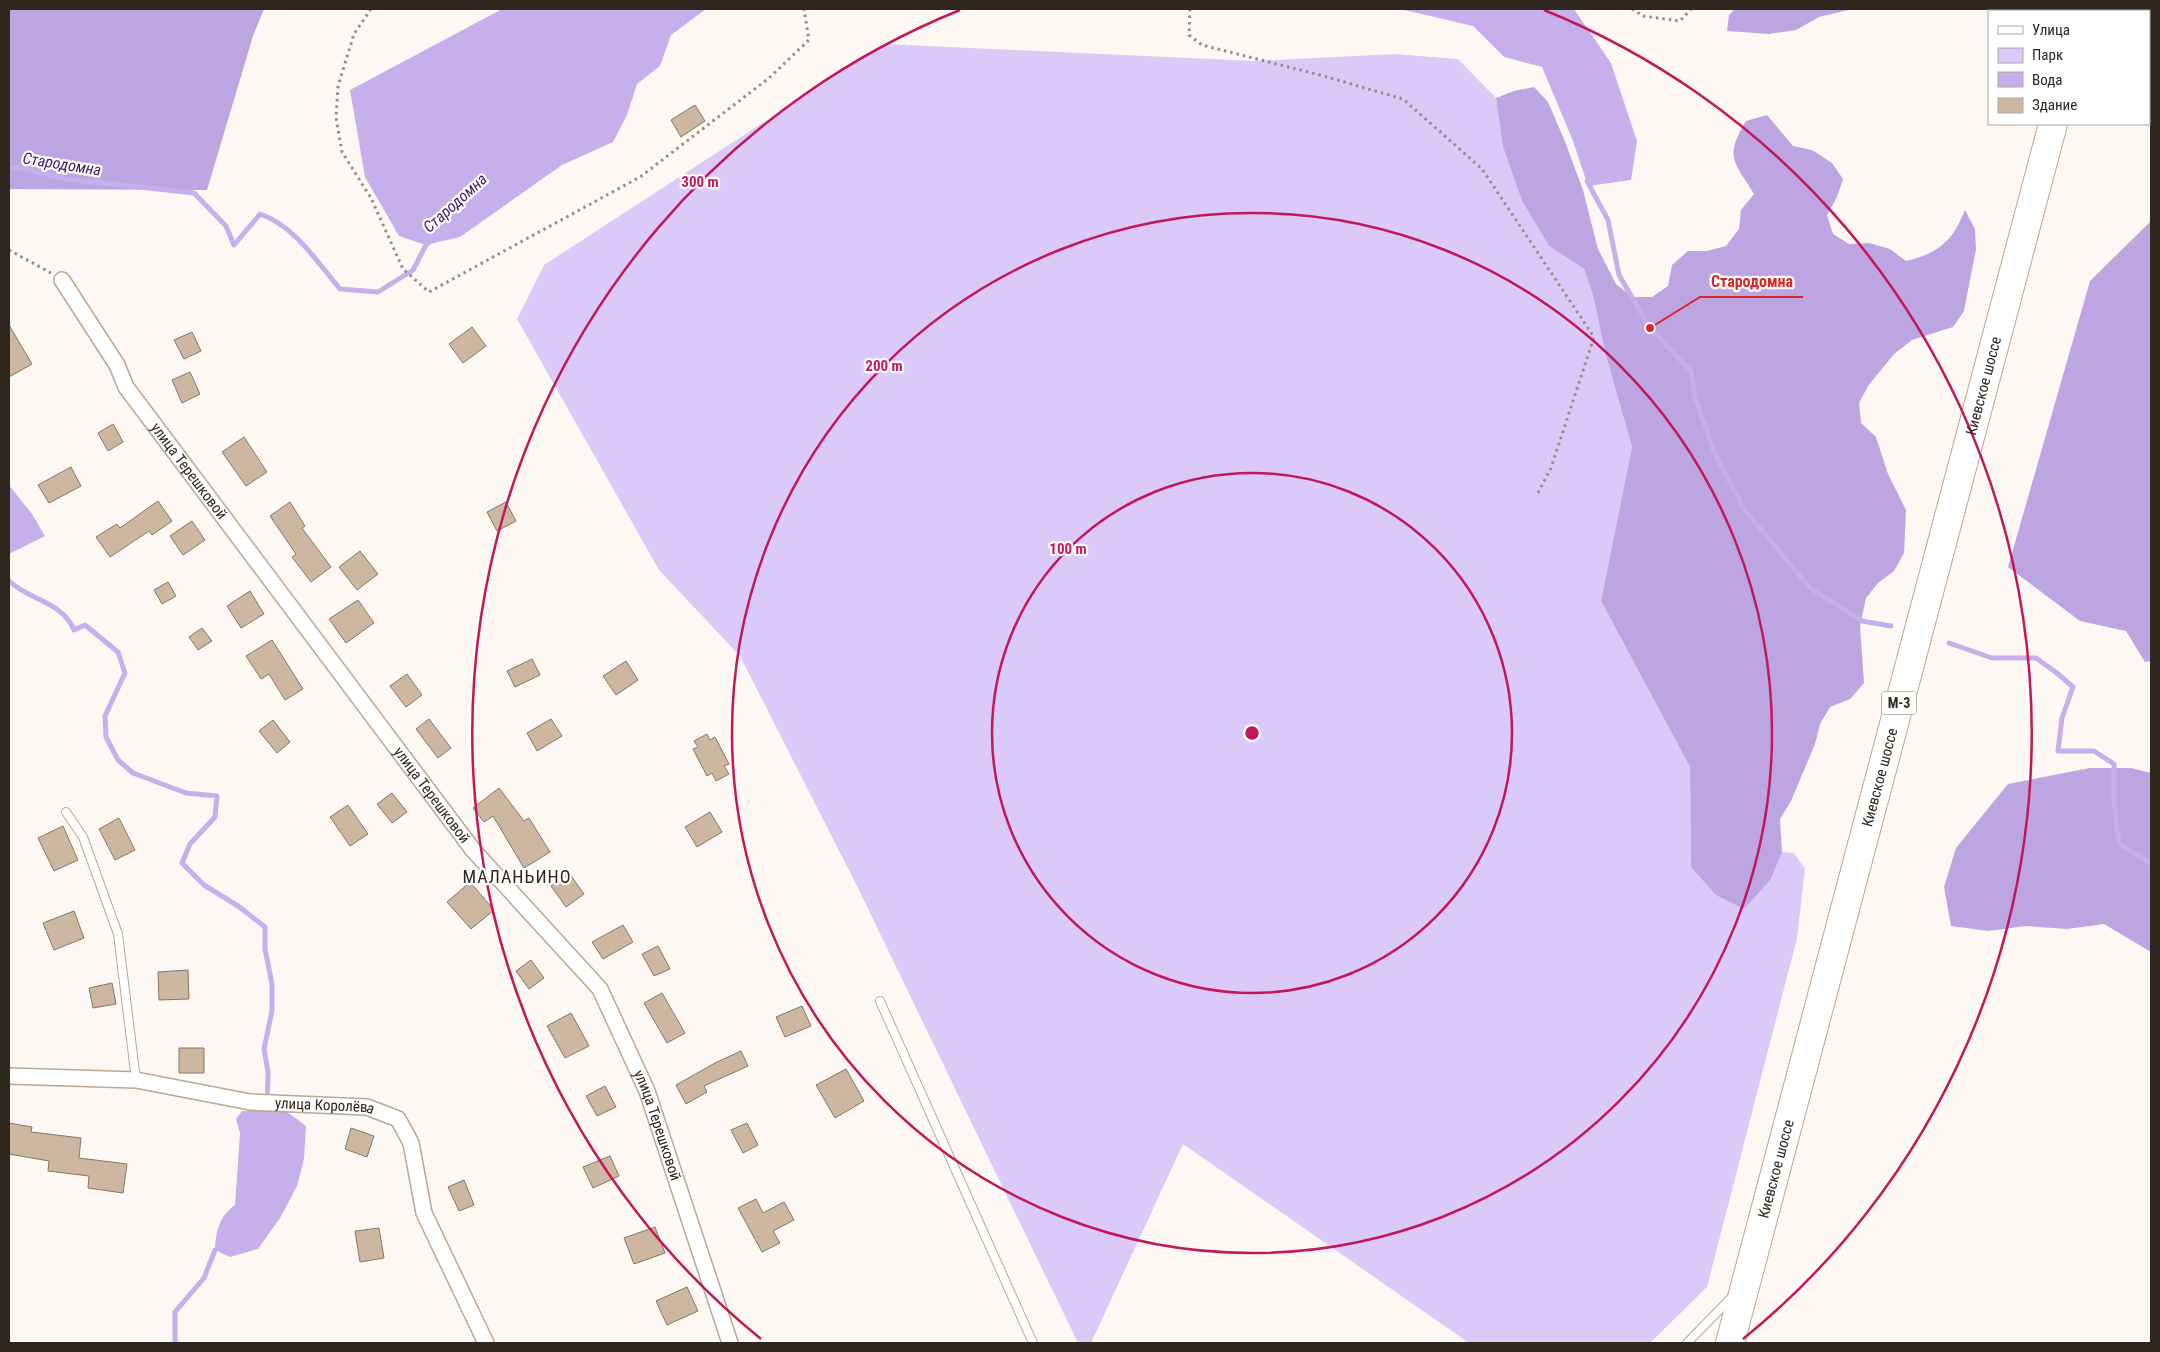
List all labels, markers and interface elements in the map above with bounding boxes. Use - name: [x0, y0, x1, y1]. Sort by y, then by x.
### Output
- legend: [1988, 10, 2150, 125]
- text: Улица: [2032, 21, 2070, 39]
- text: Парк: [2032, 46, 2063, 64]
- text: Вода: [2032, 71, 2062, 89]
- text: Здание: [2032, 96, 2077, 114]
- water label: Стародомна: [21, 148, 103, 180]
- water label: Стародомна: [419, 169, 491, 237]
- text: 300 m: [681, 173, 719, 191]
- callout: Стародомна: [1700, 266, 1803, 297]
- text: Стародомна: [1711, 272, 1794, 291]
- street label: Киевское шоссе: [1962, 335, 2005, 437]
- text: 200 m: [865, 357, 903, 375]
- street label: улица Терешковой: [147, 419, 231, 523]
- text: 100 m: [1049, 540, 1087, 558]
- road number: М-3: [1882, 691, 1916, 714]
- centre of rings: [1243, 724, 1261, 742]
- street label: Киевское шоссе: [1858, 726, 1902, 829]
- street label: улица Терешковой: [390, 743, 474, 847]
- district label: МАЛАНЬИНО: [462, 866, 572, 887]
- street label: улица Терешковой: [630, 1067, 685, 1183]
- street label: улица Королёва: [275, 1094, 377, 1118]
- street label: Киевское шоссе: [1754, 1118, 1798, 1220]

